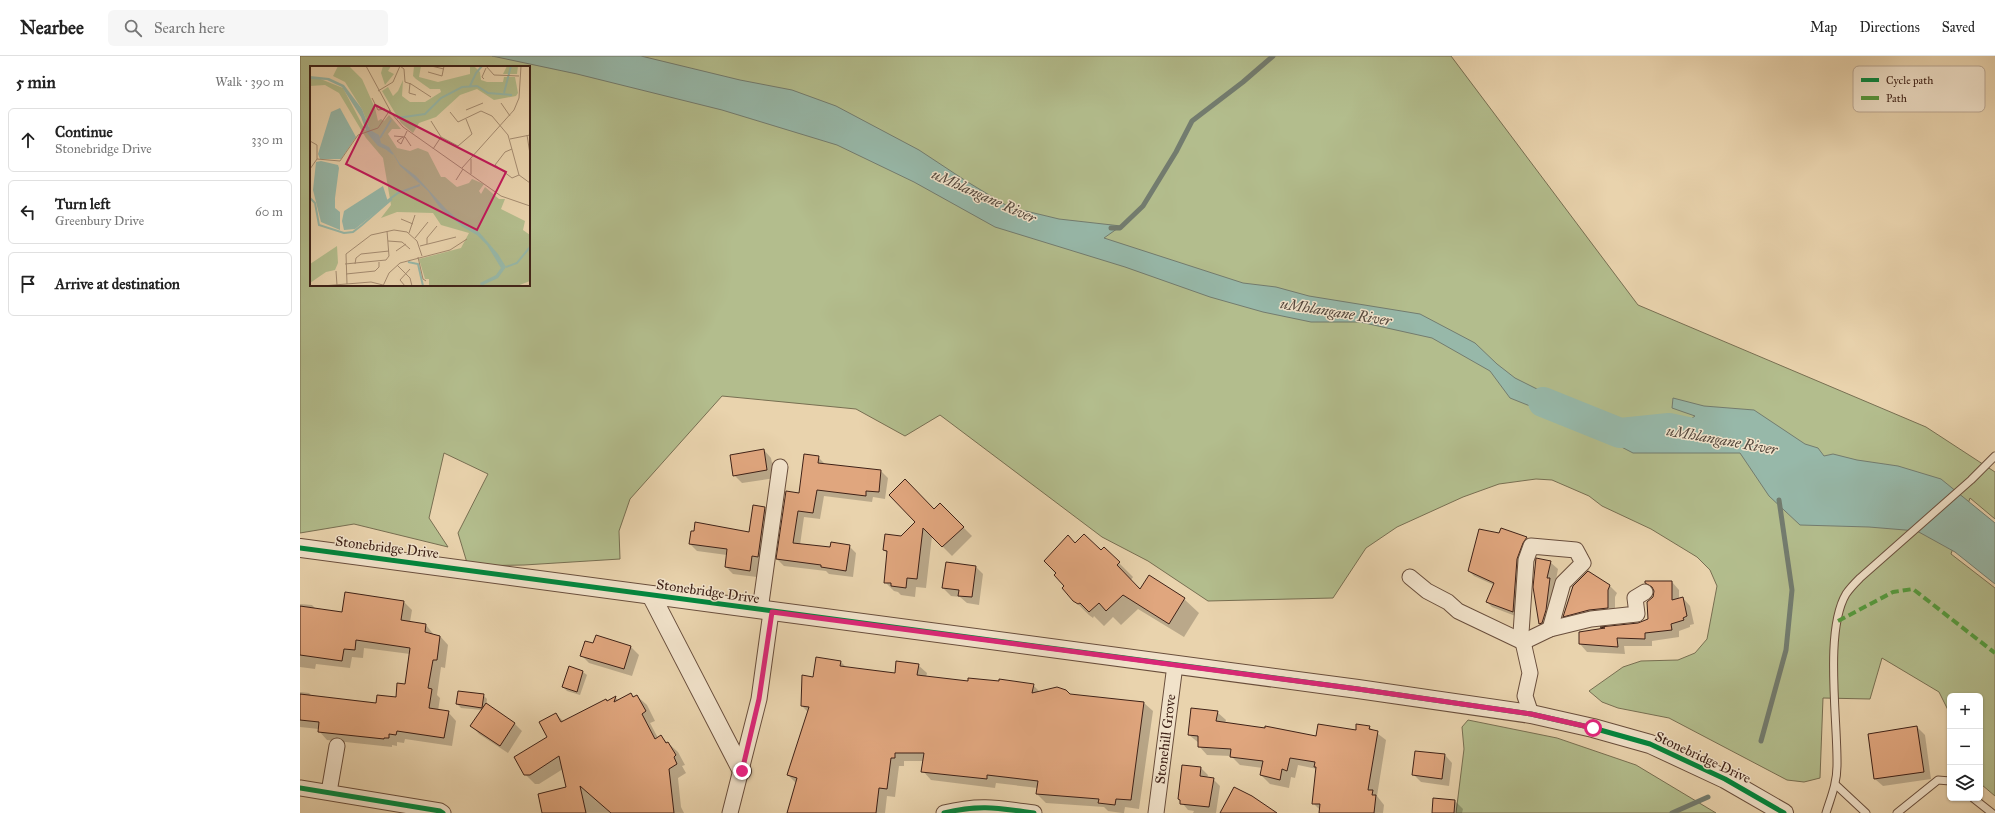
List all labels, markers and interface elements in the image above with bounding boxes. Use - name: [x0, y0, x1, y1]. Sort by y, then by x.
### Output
- search box: [108, 10, 388, 46]
- text: Nearbee: [20, 16, 84, 39]
- icon: search: [122, 17, 144, 39]
- text: Search here: [154, 19, 225, 37]
- text: Map: [1810, 19, 1837, 36]
- text: Directions: [1859, 19, 1920, 36]
- text: Saved: [1942, 19, 1975, 36]
- inset map: [310, 66, 530, 286]
- legend: [1853, 66, 1985, 112]
- text: 5 min: [16, 72, 56, 93]
- text: Walk · 390 m: [215, 74, 284, 90]
- text: Cycle path: [1886, 74, 1933, 87]
- text: Path: [1886, 92, 1907, 105]
- text: Continue: [55, 123, 113, 141]
- icon: ahead: [17, 129, 39, 151]
- text: 330 m: [251, 132, 283, 148]
- text: Stonebridge Drive: [55, 141, 152, 157]
- water label: uMhlangane River: [929, 165, 1040, 227]
- text: Turn left: [55, 195, 111, 213]
- icon: left: [17, 201, 39, 223]
- text: 60 m: [255, 204, 283, 220]
- text: Greenbury Drive: [55, 213, 144, 229]
- icon: arrive: [17, 273, 39, 295]
- text: Arrive at destination: [55, 275, 180, 293]
- water label: uMhlangane River: [1279, 294, 1394, 330]
- water label: uMhlangane River: [1665, 421, 1780, 459]
- street label: Stonebridge Drive: [334, 533, 440, 562]
- street label: Stonebridge Drive: [655, 576, 761, 607]
- street label: Stonehill Grove: [1152, 693, 1179, 785]
- map controls: [1947, 693, 1983, 801]
- button: +: [1947, 693, 1983, 729]
- route start: [1584, 719, 1602, 737]
- street label: Stonebridge Drive: [1652, 728, 1754, 787]
- button: −: [1947, 729, 1983, 765]
- route end: [733, 762, 751, 780]
- button: layers: [1947, 765, 1983, 801]

